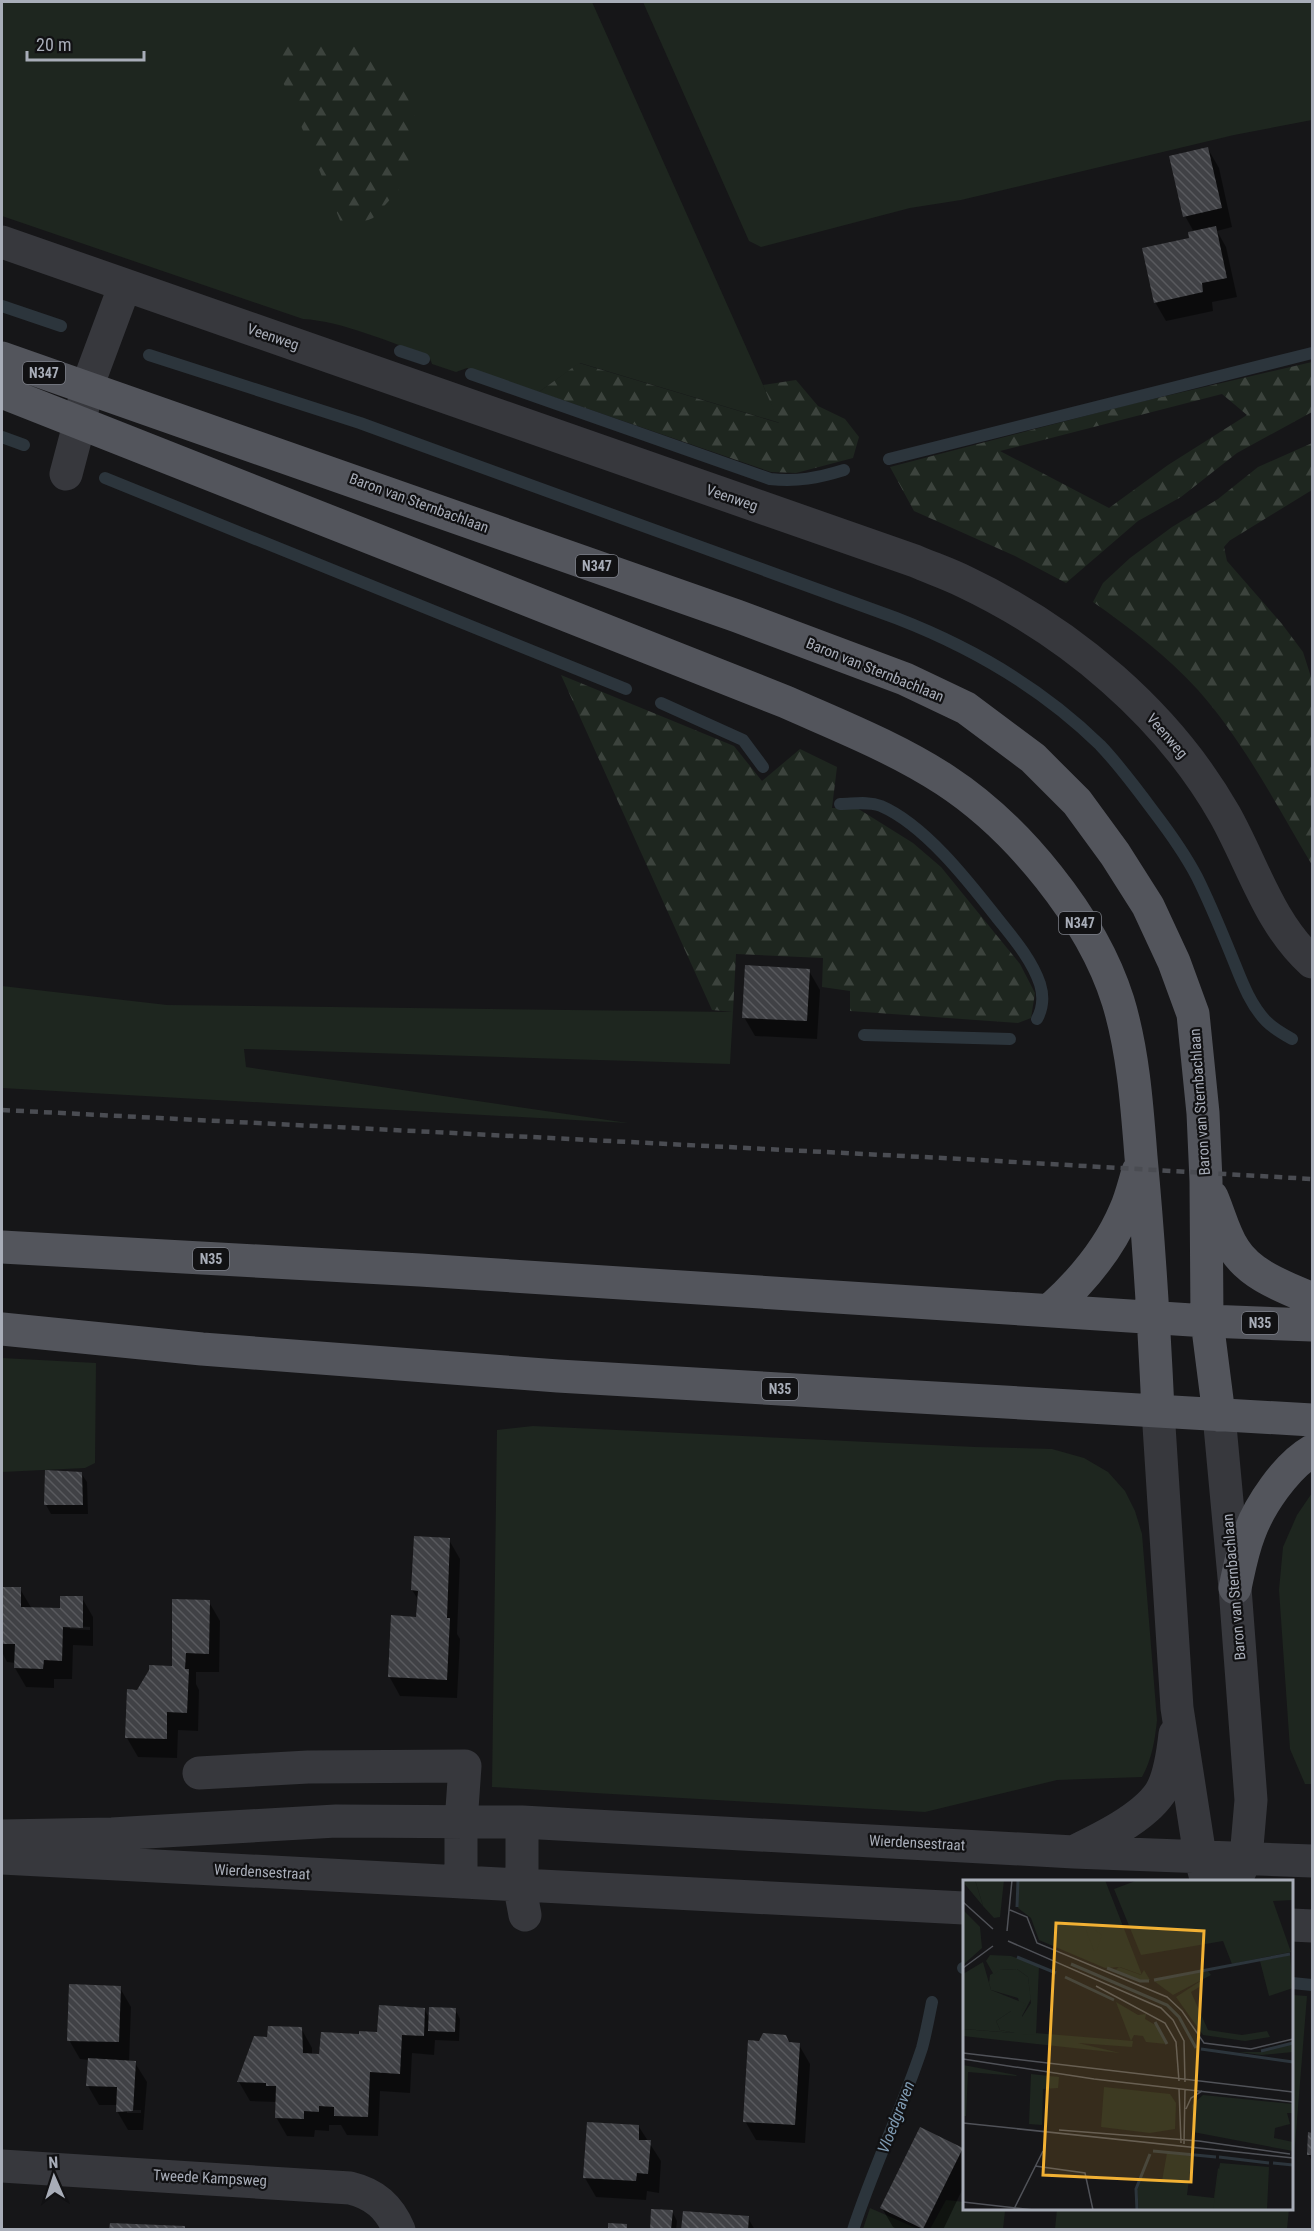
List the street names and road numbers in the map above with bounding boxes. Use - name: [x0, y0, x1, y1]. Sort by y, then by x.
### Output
- street label: Veenweg: [245, 320, 301, 354]
- road number: N347: [23, 362, 65, 384]
- street label: Baron van Sternbachlaan: [347, 469, 491, 537]
- street label: Veenweg: [704, 481, 760, 515]
- road number: N347: [576, 555, 618, 577]
- street label: Baron van Sternbachlaan: [803, 634, 947, 706]
- street label: Veenweg: [1143, 710, 1191, 762]
- road number: N347: [1059, 912, 1101, 934]
- street label: Baron van Sternbachlaan: [1186, 1028, 1214, 1176]
- road number: N35: [193, 1248, 229, 1270]
- road number: N35: [1242, 1312, 1278, 1334]
- road number: N35: [762, 1378, 798, 1400]
- street label: Baron van Sternbachlaan: [1219, 1513, 1249, 1661]
- street label: Wierdensestraat: [868, 1831, 966, 1855]
- street label: Wierdensestraat: [213, 1860, 311, 1884]
- street label: Tweede Kampsweg: [153, 2166, 267, 2190]

